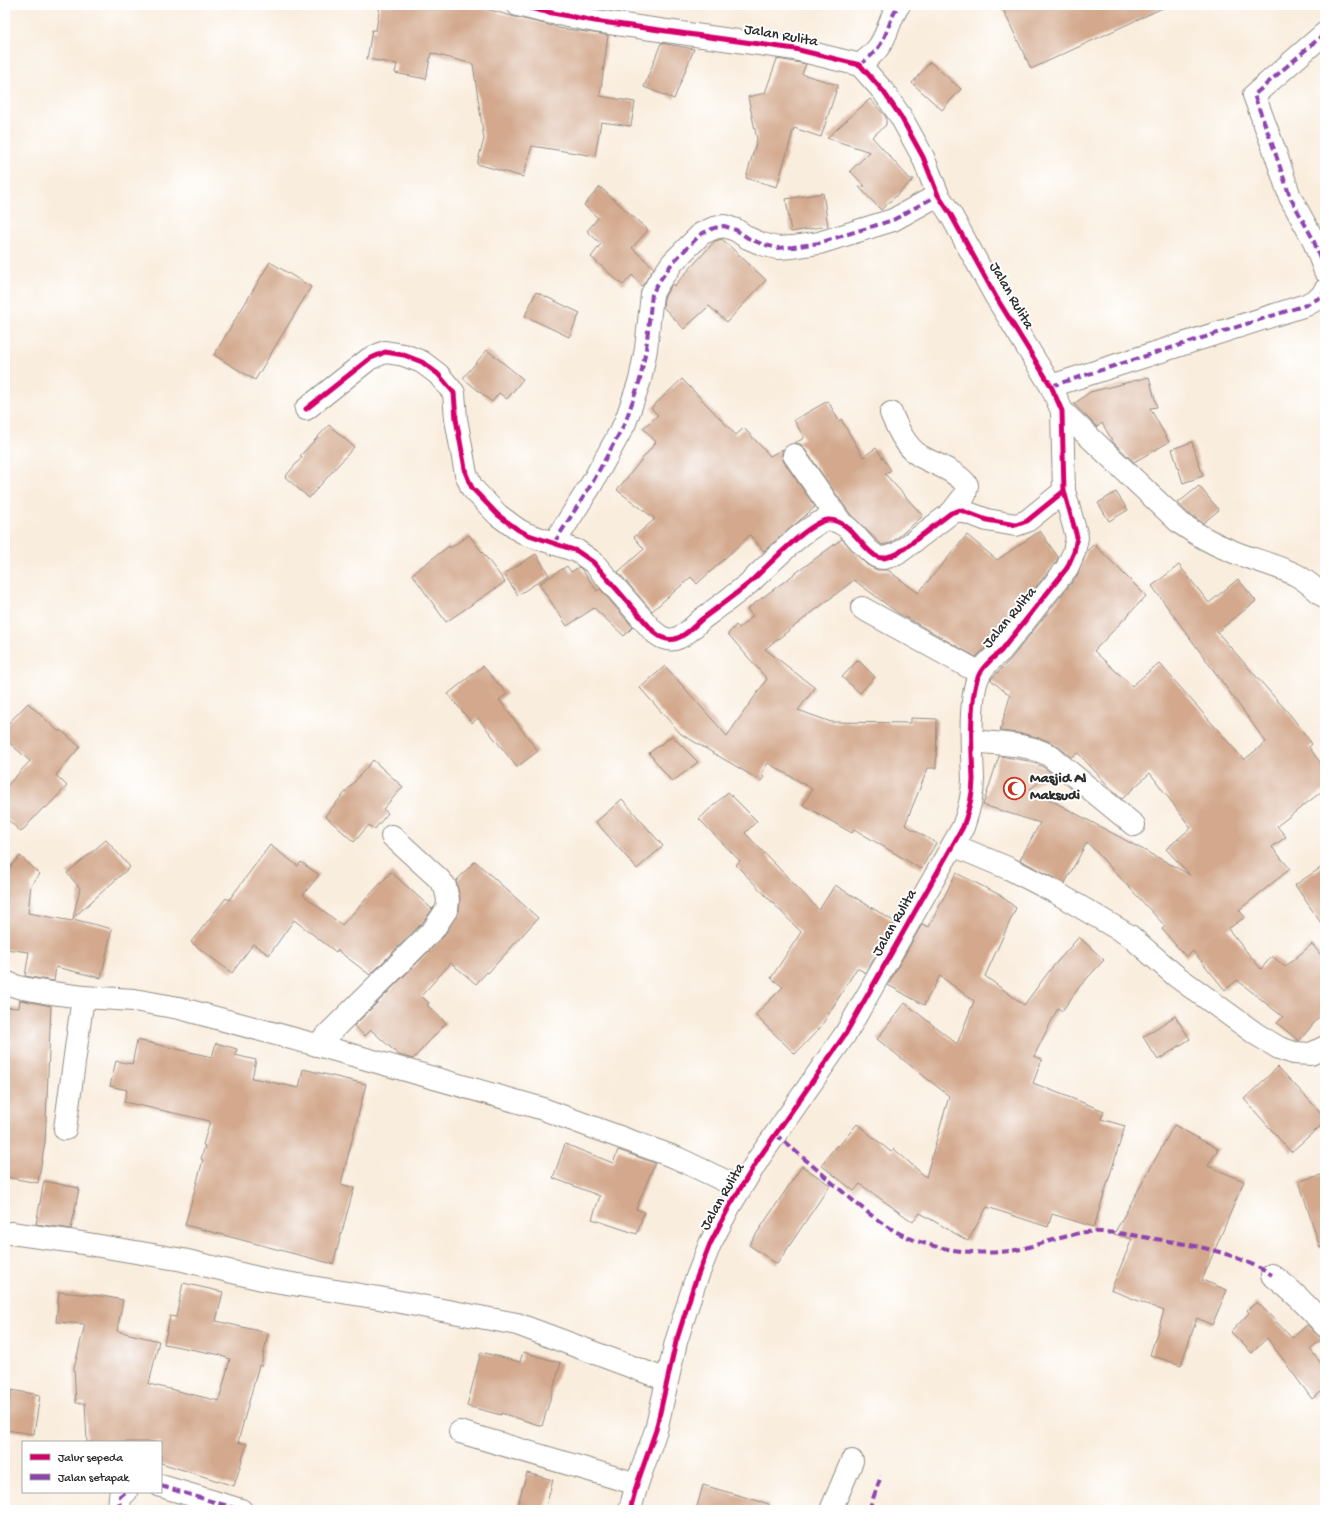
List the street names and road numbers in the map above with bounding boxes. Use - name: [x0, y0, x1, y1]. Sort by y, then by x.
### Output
- street label: Jalan Rulita: [743, 21, 820, 51]
- street label: Jalan Rulita: [985, 259, 1038, 333]
- street label: Jalan Rulita: [979, 583, 1041, 652]
- street label: Jalan Rulita: [869, 886, 922, 960]
- street label: Jalan Rulita: [697, 1160, 750, 1234]

